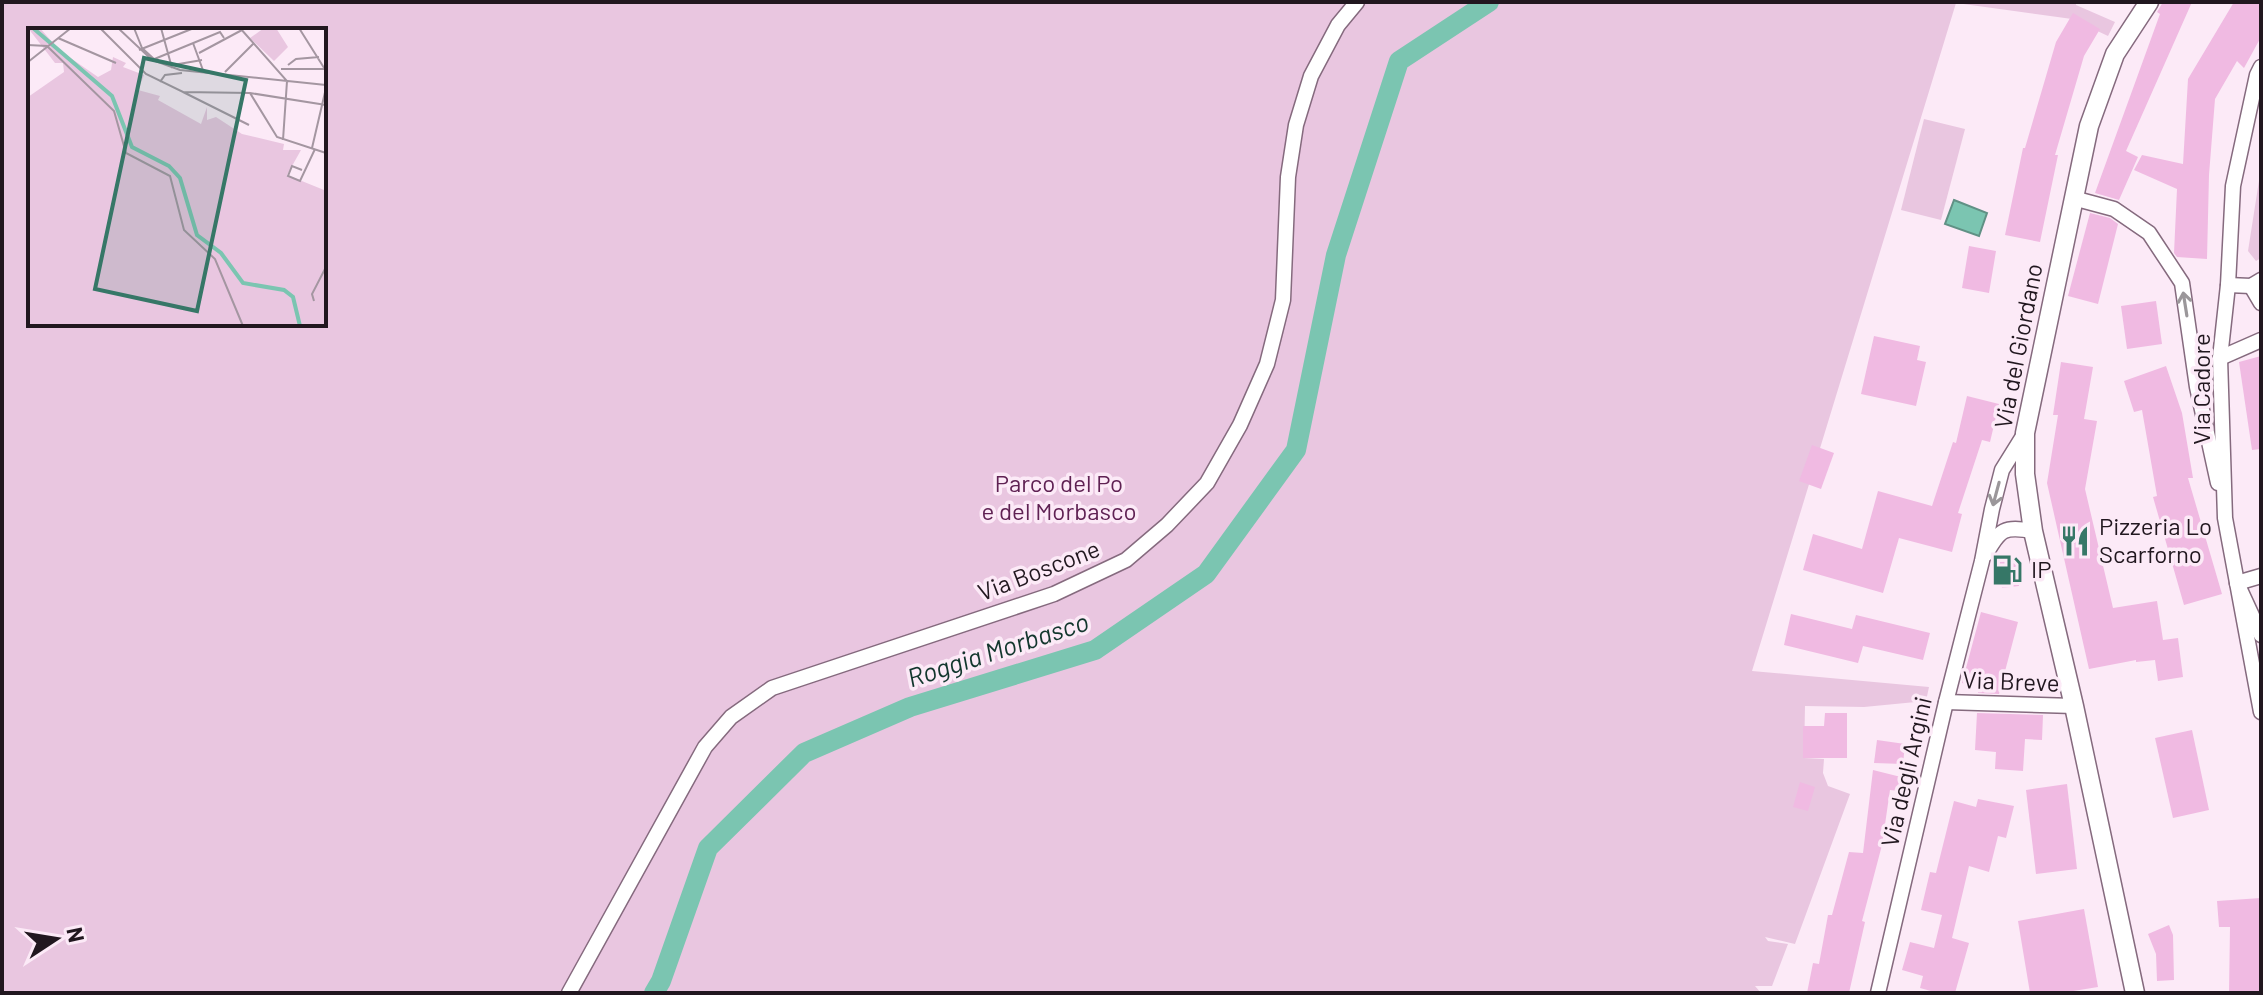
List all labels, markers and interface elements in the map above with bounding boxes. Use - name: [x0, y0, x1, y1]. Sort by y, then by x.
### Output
- inset map: [28, 28, 326, 326]
- street label: Via del Giordano: [1987, 261, 2048, 431]
- one-way arrow: [2177, 292, 2192, 317]
- street label: Via Cadore: [2186, 333, 2215, 445]
- park label: Parco del Po e del Morbasco: [981, 468, 1137, 525]
- one-way arrow: [1987, 480, 2002, 506]
- place label: Pizzeria Lo Scarforno: [2099, 511, 2212, 568]
- restaurant icon: Pizzeria Lo Scarforno: [2058, 524, 2092, 558]
- street label: Via Boscone: [973, 533, 1103, 606]
- fuel station icon: IP: [1990, 553, 2024, 587]
- place label: IP: [2031, 554, 2051, 583]
- water label: Roggia Morbasco: [903, 605, 1092, 692]
- street label: Via Breve: [1962, 664, 2060, 697]
- street label: Via degli Argini: [1874, 694, 1937, 850]
- north arrow: [16, 899, 96, 979]
- text: N: [62, 925, 91, 944]

